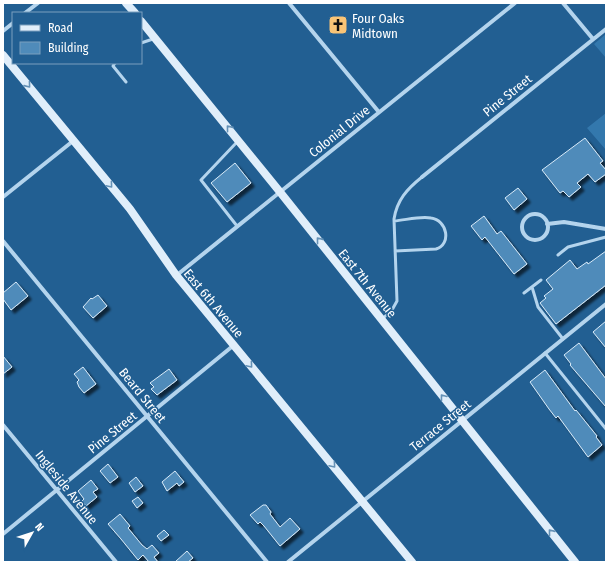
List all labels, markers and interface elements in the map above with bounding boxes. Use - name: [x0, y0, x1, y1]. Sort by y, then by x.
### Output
- place label: Four Oaks Midtown: [352, 11, 405, 41]
- legend: [12, 12, 142, 64]
- church icon: Four Oaks Midtown: [327, 14, 349, 36]
- text: Road: [48, 21, 73, 35]
- text: Building: [48, 41, 89, 55]
- street label: Pine Street: [480, 71, 535, 120]
- one-way arrow: [23, 80, 30, 88]
- street label: Colonial Drive: [306, 102, 373, 160]
- one-way arrow: [226, 126, 233, 133]
- one-way arrow: [106, 181, 113, 188]
- one-way arrow: [317, 238, 324, 245]
- street label: East 7th Avenue: [335, 246, 400, 321]
- street label: East 6th Avenue: [181, 266, 247, 341]
- one-way arrow: [246, 360, 253, 368]
- street label: Beard Street: [116, 365, 170, 426]
- one-way arrow: [441, 394, 448, 401]
- street label: Terrace Street: [407, 396, 474, 454]
- street label: Pine Street: [85, 408, 140, 457]
- street label: Ingleside Avenue: [32, 447, 101, 527]
- one-way arrow: [329, 460, 336, 468]
- north arrow: [12, 513, 52, 553]
- text: N: [32, 520, 47, 534]
- one-way arrow: [548, 529, 555, 536]

